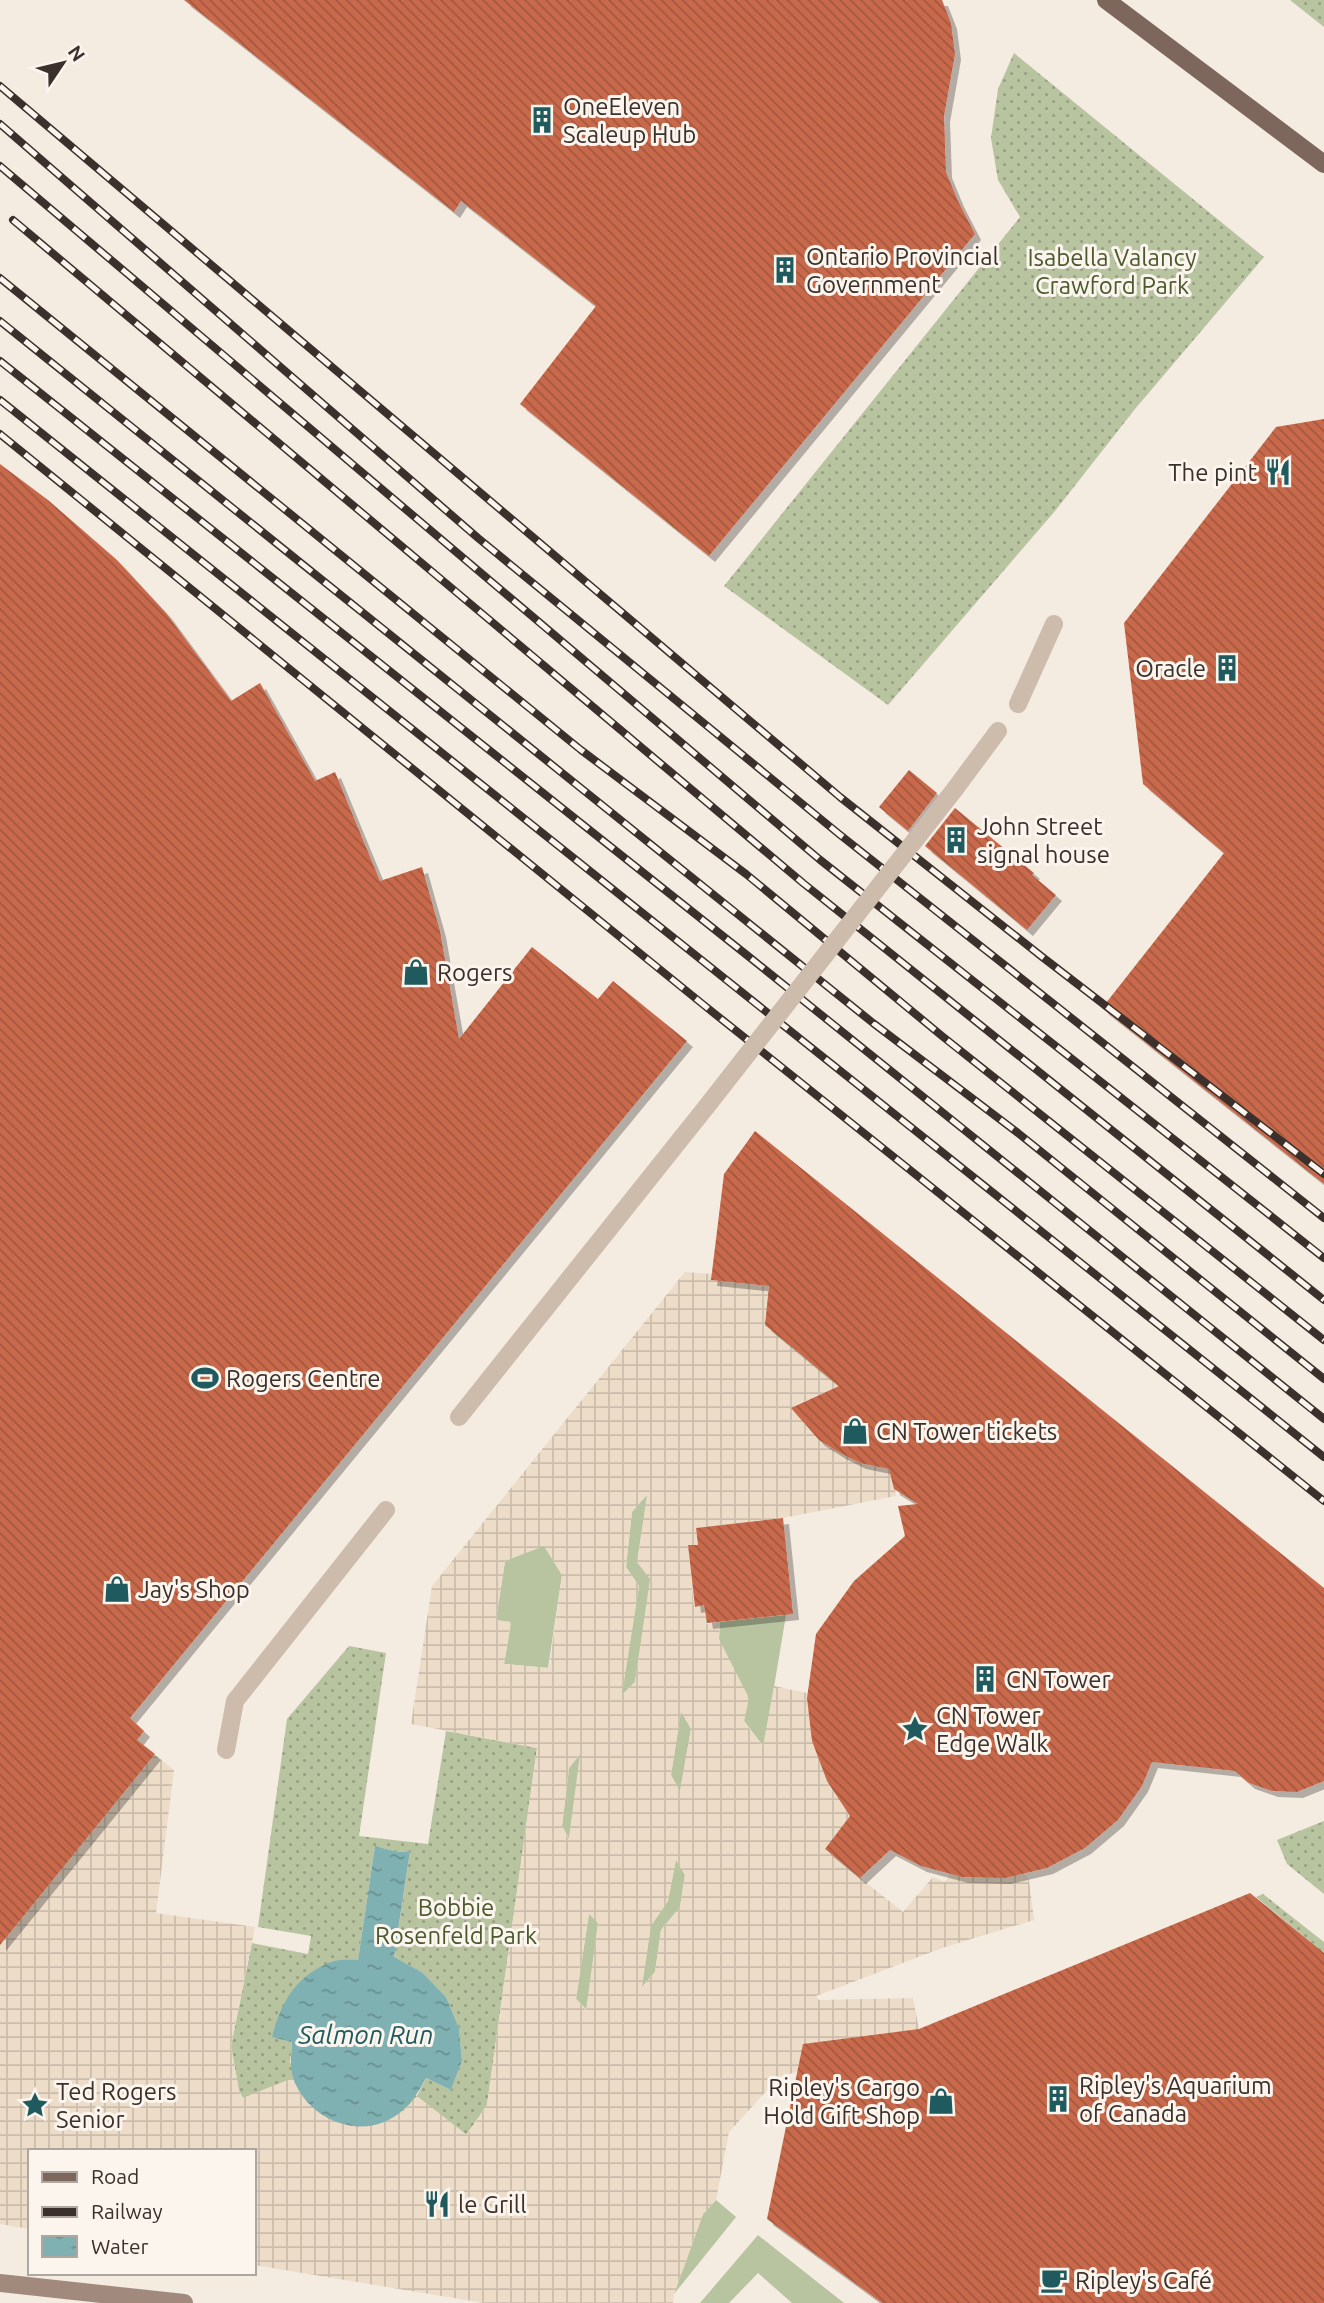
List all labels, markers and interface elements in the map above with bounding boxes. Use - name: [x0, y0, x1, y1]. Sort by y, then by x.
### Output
- north arrow: [28, 28, 98, 98]
- text: N: [64, 41, 90, 65]
- place label: OneEleven Scaleup Hub: [563, 93, 696, 148]
- building icon: OneEleven Scaleup Hub: [527, 105, 557, 135]
- place label: Ontario Provincial Government: [806, 243, 999, 298]
- park label: Isabella Valancy Crawford Park: [1027, 244, 1197, 299]
- building icon: Ontario Provincial Government: [770, 255, 800, 285]
- restaurant icon: The pint: [1263, 457, 1293, 487]
- place label: The pint: [1168, 459, 1258, 486]
- building icon: Oracle: [1212, 653, 1242, 683]
- place label: Oracle: [1135, 655, 1206, 682]
- place label: John Street signal house: [977, 813, 1110, 868]
- building icon: John Street signal house: [941, 825, 971, 855]
- shop icon: Rogers: [401, 957, 431, 987]
- place label: Rogers: [437, 959, 513, 986]
- sports icon: Rogers Centre: [190, 1363, 220, 1393]
- place label: Rogers Centre: [226, 1365, 380, 1392]
- shop icon: CN Tower tickets: [840, 1416, 870, 1446]
- place label: CN Tower tickets: [876, 1418, 1057, 1445]
- shop icon: Jay's Shop: [102, 1574, 132, 1604]
- place label: Jay's Shop: [138, 1576, 250, 1603]
- building icon: CN Tower: [970, 1664, 1000, 1694]
- place label: CN Tower: [1006, 1666, 1111, 1693]
- place label: CN Tower Edge Walk: [936, 1702, 1048, 1757]
- place icon: CN Tower Edge Walk: [900, 1714, 930, 1744]
- park label: Bobbie Rosenfeld Park: [375, 1894, 537, 1949]
- water label: Salmon Run: [297, 2020, 434, 2049]
- place label: Ripley's Aquarium of Canada: [1079, 2072, 1272, 2127]
- place label: Ripley's Cargo Hold Gift Shop: [763, 2074, 920, 2129]
- place label: Ted Rogers Senior: [56, 2078, 176, 2133]
- building icon: Ripley's Aquarium of Canada: [1043, 2084, 1073, 2114]
- shop icon: Ripley's Cargo Hold Gift Shop: [926, 2086, 956, 2116]
- place icon: Ted Rogers Senior: [20, 2090, 50, 2120]
- legend: [28, 2149, 256, 2275]
- text: Road: [91, 2164, 139, 2188]
- restaurant icon: le Grill: [422, 2189, 452, 2219]
- place label: le Grill: [458, 2191, 526, 2218]
- text: Railway: [91, 2199, 163, 2223]
- text: Water: [91, 2234, 149, 2258]
- cafe icon: Ripley's Café: [1039, 2265, 1069, 2295]
- place label: Ripley's Café: [1075, 2267, 1212, 2294]

